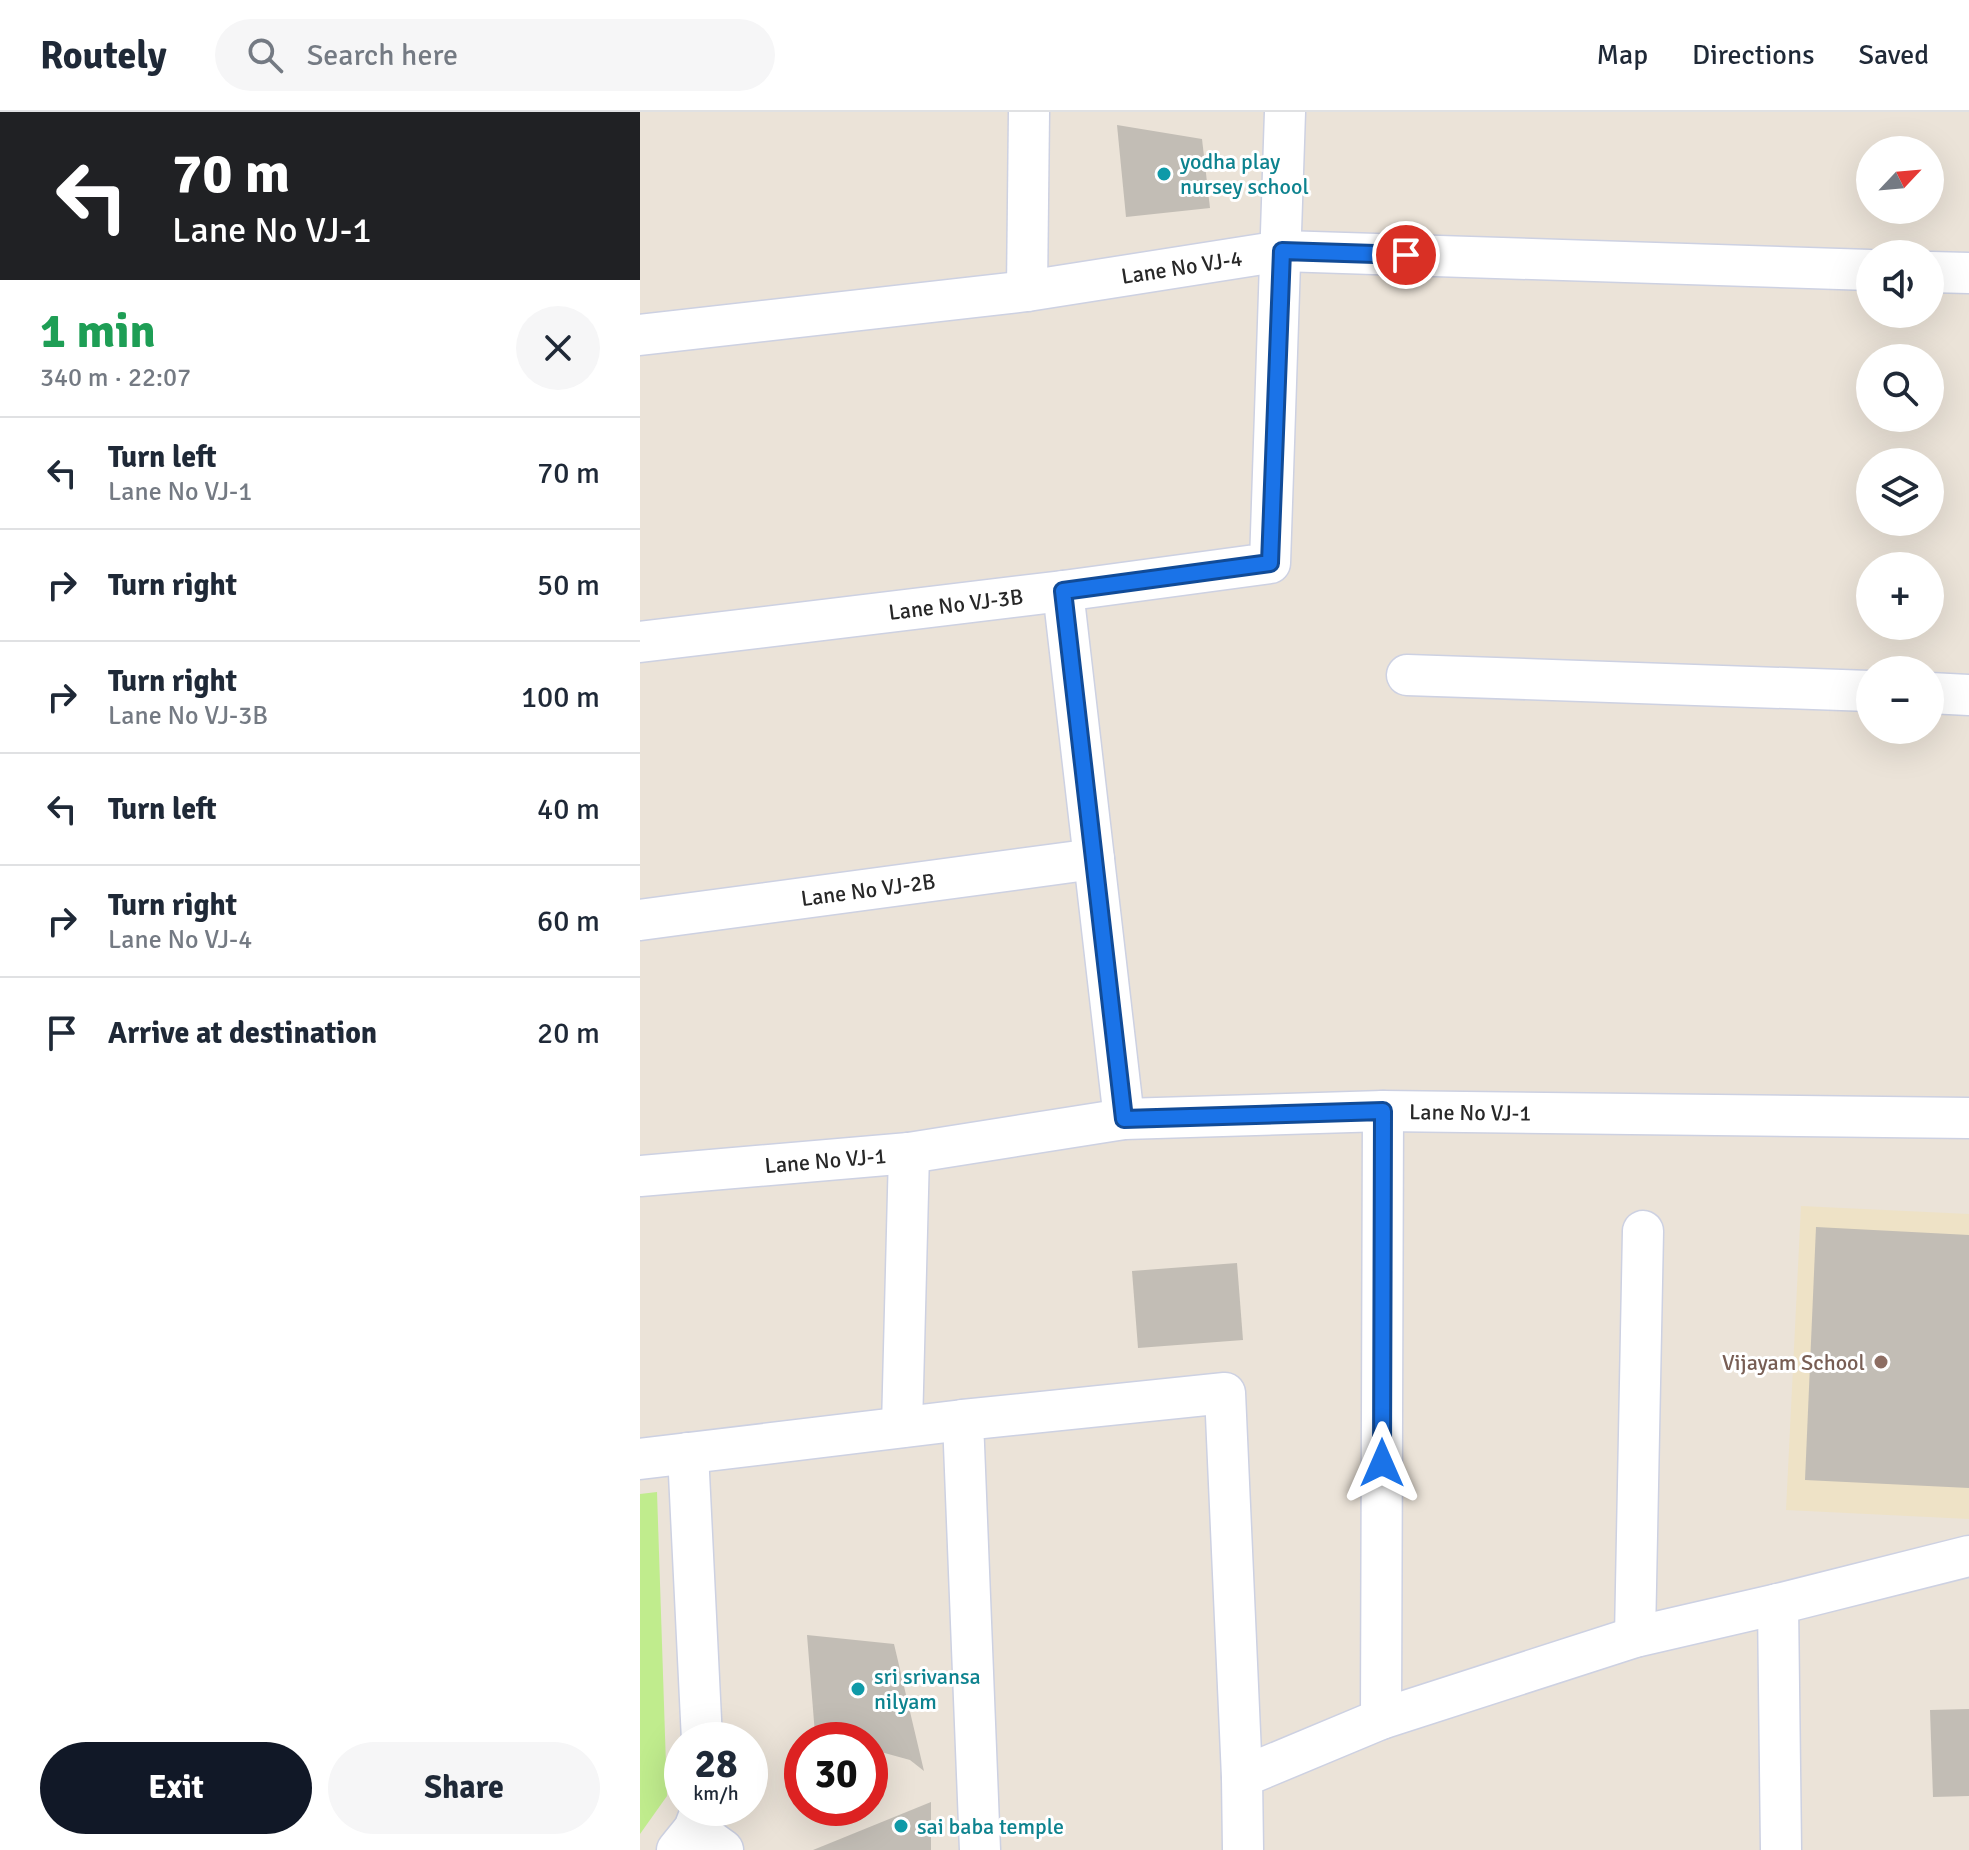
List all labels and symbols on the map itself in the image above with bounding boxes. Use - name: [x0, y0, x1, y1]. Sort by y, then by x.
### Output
- north arrow: [1856, 136, 1944, 224]
- place label: yodha play nursey school: [1180, 148, 1309, 200]
- marker: yodha play nursey school: [1155, 165, 1173, 183]
- pin: [1372, 221, 1440, 289]
- street label: Lane No VJ-4: [1119, 244, 1244, 290]
- street label: Lane No VJ-3B: [887, 582, 1025, 625]
- street label: Lane No VJ-2B: [799, 867, 937, 912]
- street label: Lane No VJ-1: [1409, 1098, 1531, 1126]
- street label: Lane No VJ-1: [763, 1142, 887, 1179]
- place label: Vijayam School: [1722, 1349, 1865, 1376]
- marker: Vijayam School: [1872, 1353, 1890, 1371]
- position arrow: [1340, 1421, 1424, 1505]
- place label: sri srivansa nilyam: [874, 1663, 981, 1715]
- marker: sri srivansa nilyam: [849, 1680, 867, 1698]
- speed limit sign: 30: [784, 1722, 888, 1826]
- place label: sai baba temple: [917, 1813, 1064, 1840]
- marker: sai baba temple: [892, 1817, 910, 1835]

